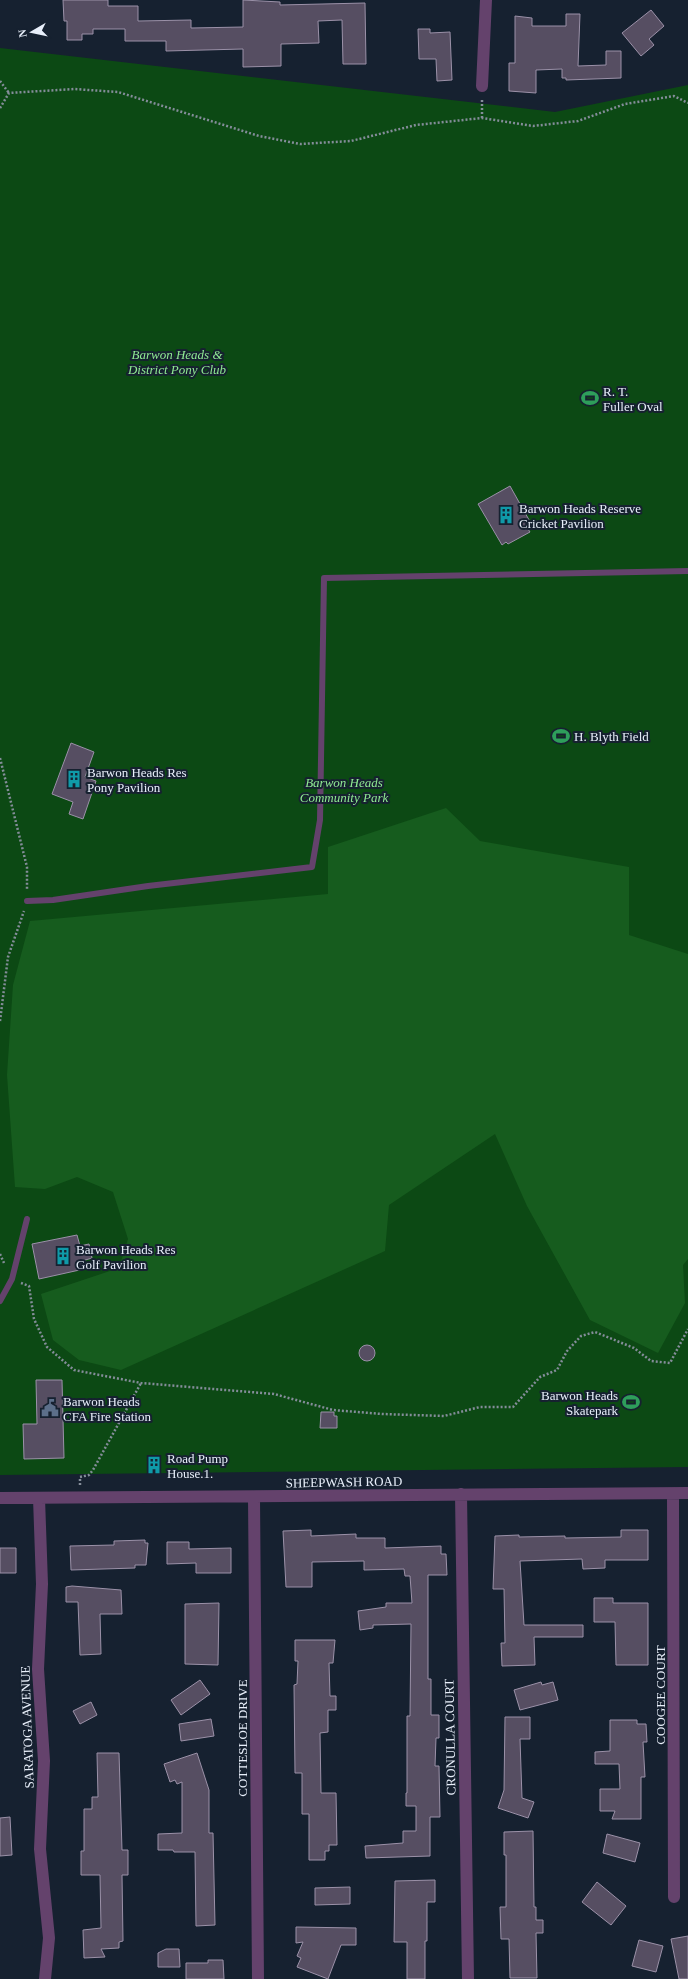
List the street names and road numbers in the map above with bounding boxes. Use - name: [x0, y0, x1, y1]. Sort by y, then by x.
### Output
- street label: SHEEPWASH ROAD: [286, 1473, 402, 1491]
- street label: COOGEE COURT: [653, 1645, 668, 1745]
- street label: SARATOGA AVENUE: [17, 1665, 37, 1789]
- street label: COTTESLOE DRIVE: [235, 1679, 250, 1797]
- street label: CRONULLA COURT: [441, 1679, 459, 1795]

